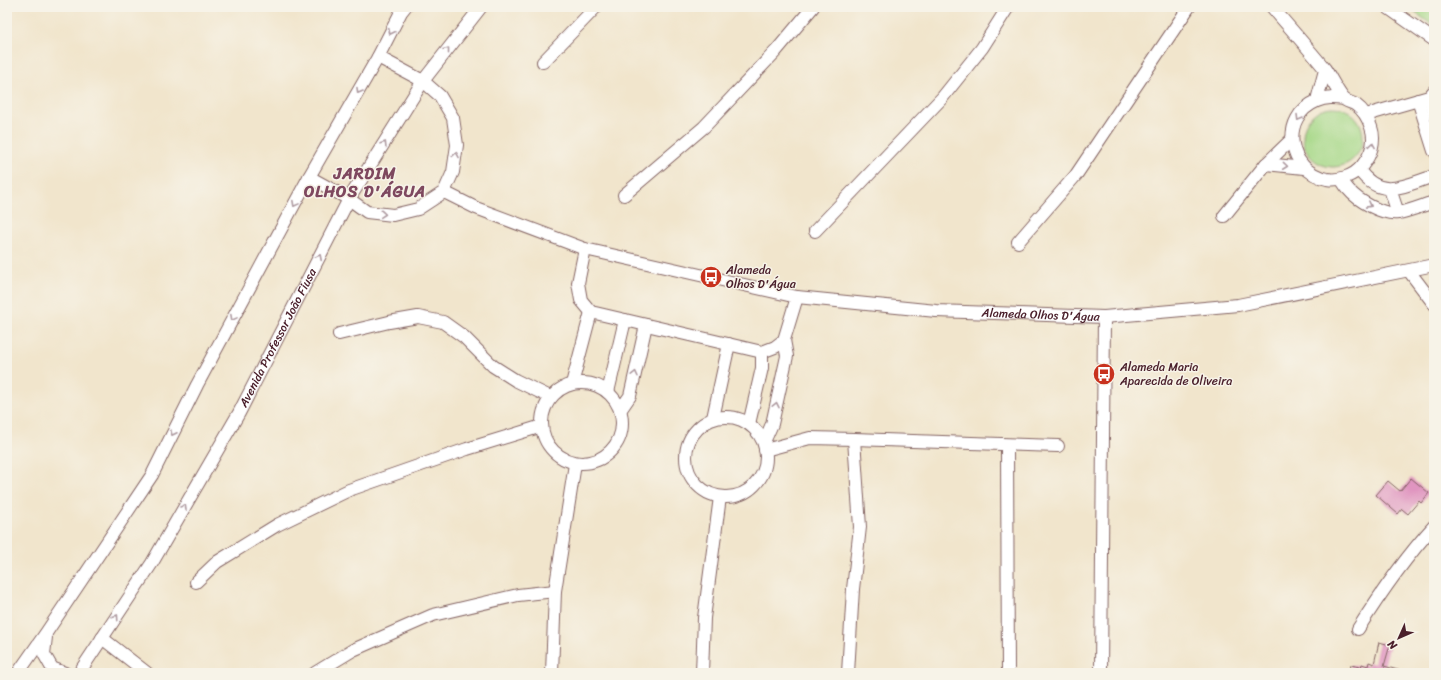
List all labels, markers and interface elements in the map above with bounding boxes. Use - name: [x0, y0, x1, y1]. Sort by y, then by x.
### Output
- one-way arrow: [388, 27, 396, 35]
- one-way arrow: [443, 48, 450, 55]
- one-way arrow: [356, 87, 363, 94]
- one-way arrow: [1296, 114, 1303, 121]
- one-way arrow: [379, 141, 386, 148]
- one-way arrow: [1367, 142, 1375, 148]
- one-way arrow: [451, 152, 460, 158]
- district label: JARDIM OLHOS D'ÁGUA: [303, 159, 426, 206]
- one-way arrow: [1282, 161, 1288, 170]
- one-way arrow: [292, 200, 299, 207]
- one-way arrow: [1365, 200, 1372, 208]
- one-way arrow: [380, 209, 386, 218]
- one-way arrow: [314, 254, 322, 261]
- place label: Alameda Olhos D'Água: [725, 259, 797, 295]
- street label: Avenida Professor João Fiusa: [232, 263, 323, 412]
- bus stop icon: Alameda Olhos D'Água: [698, 264, 724, 290]
- street label: Alameda Olhos D'Água: [980, 302, 1101, 328]
- one-way arrow: [230, 314, 238, 321]
- place label: Alameda Maria Aparecida de Oliveira: [1119, 356, 1232, 392]
- bus stop icon: Alameda Maria Aparecida de Oliveira: [1091, 361, 1117, 387]
- one-way arrow: [630, 371, 638, 377]
- one-way arrow: [772, 402, 780, 408]
- one-way arrow: [170, 429, 178, 437]
- one-way arrow: [180, 504, 187, 511]
- one-way arrow: [111, 614, 119, 621]
- north arrow: [1379, 618, 1419, 658]
- text: N: [1383, 635, 1402, 655]

